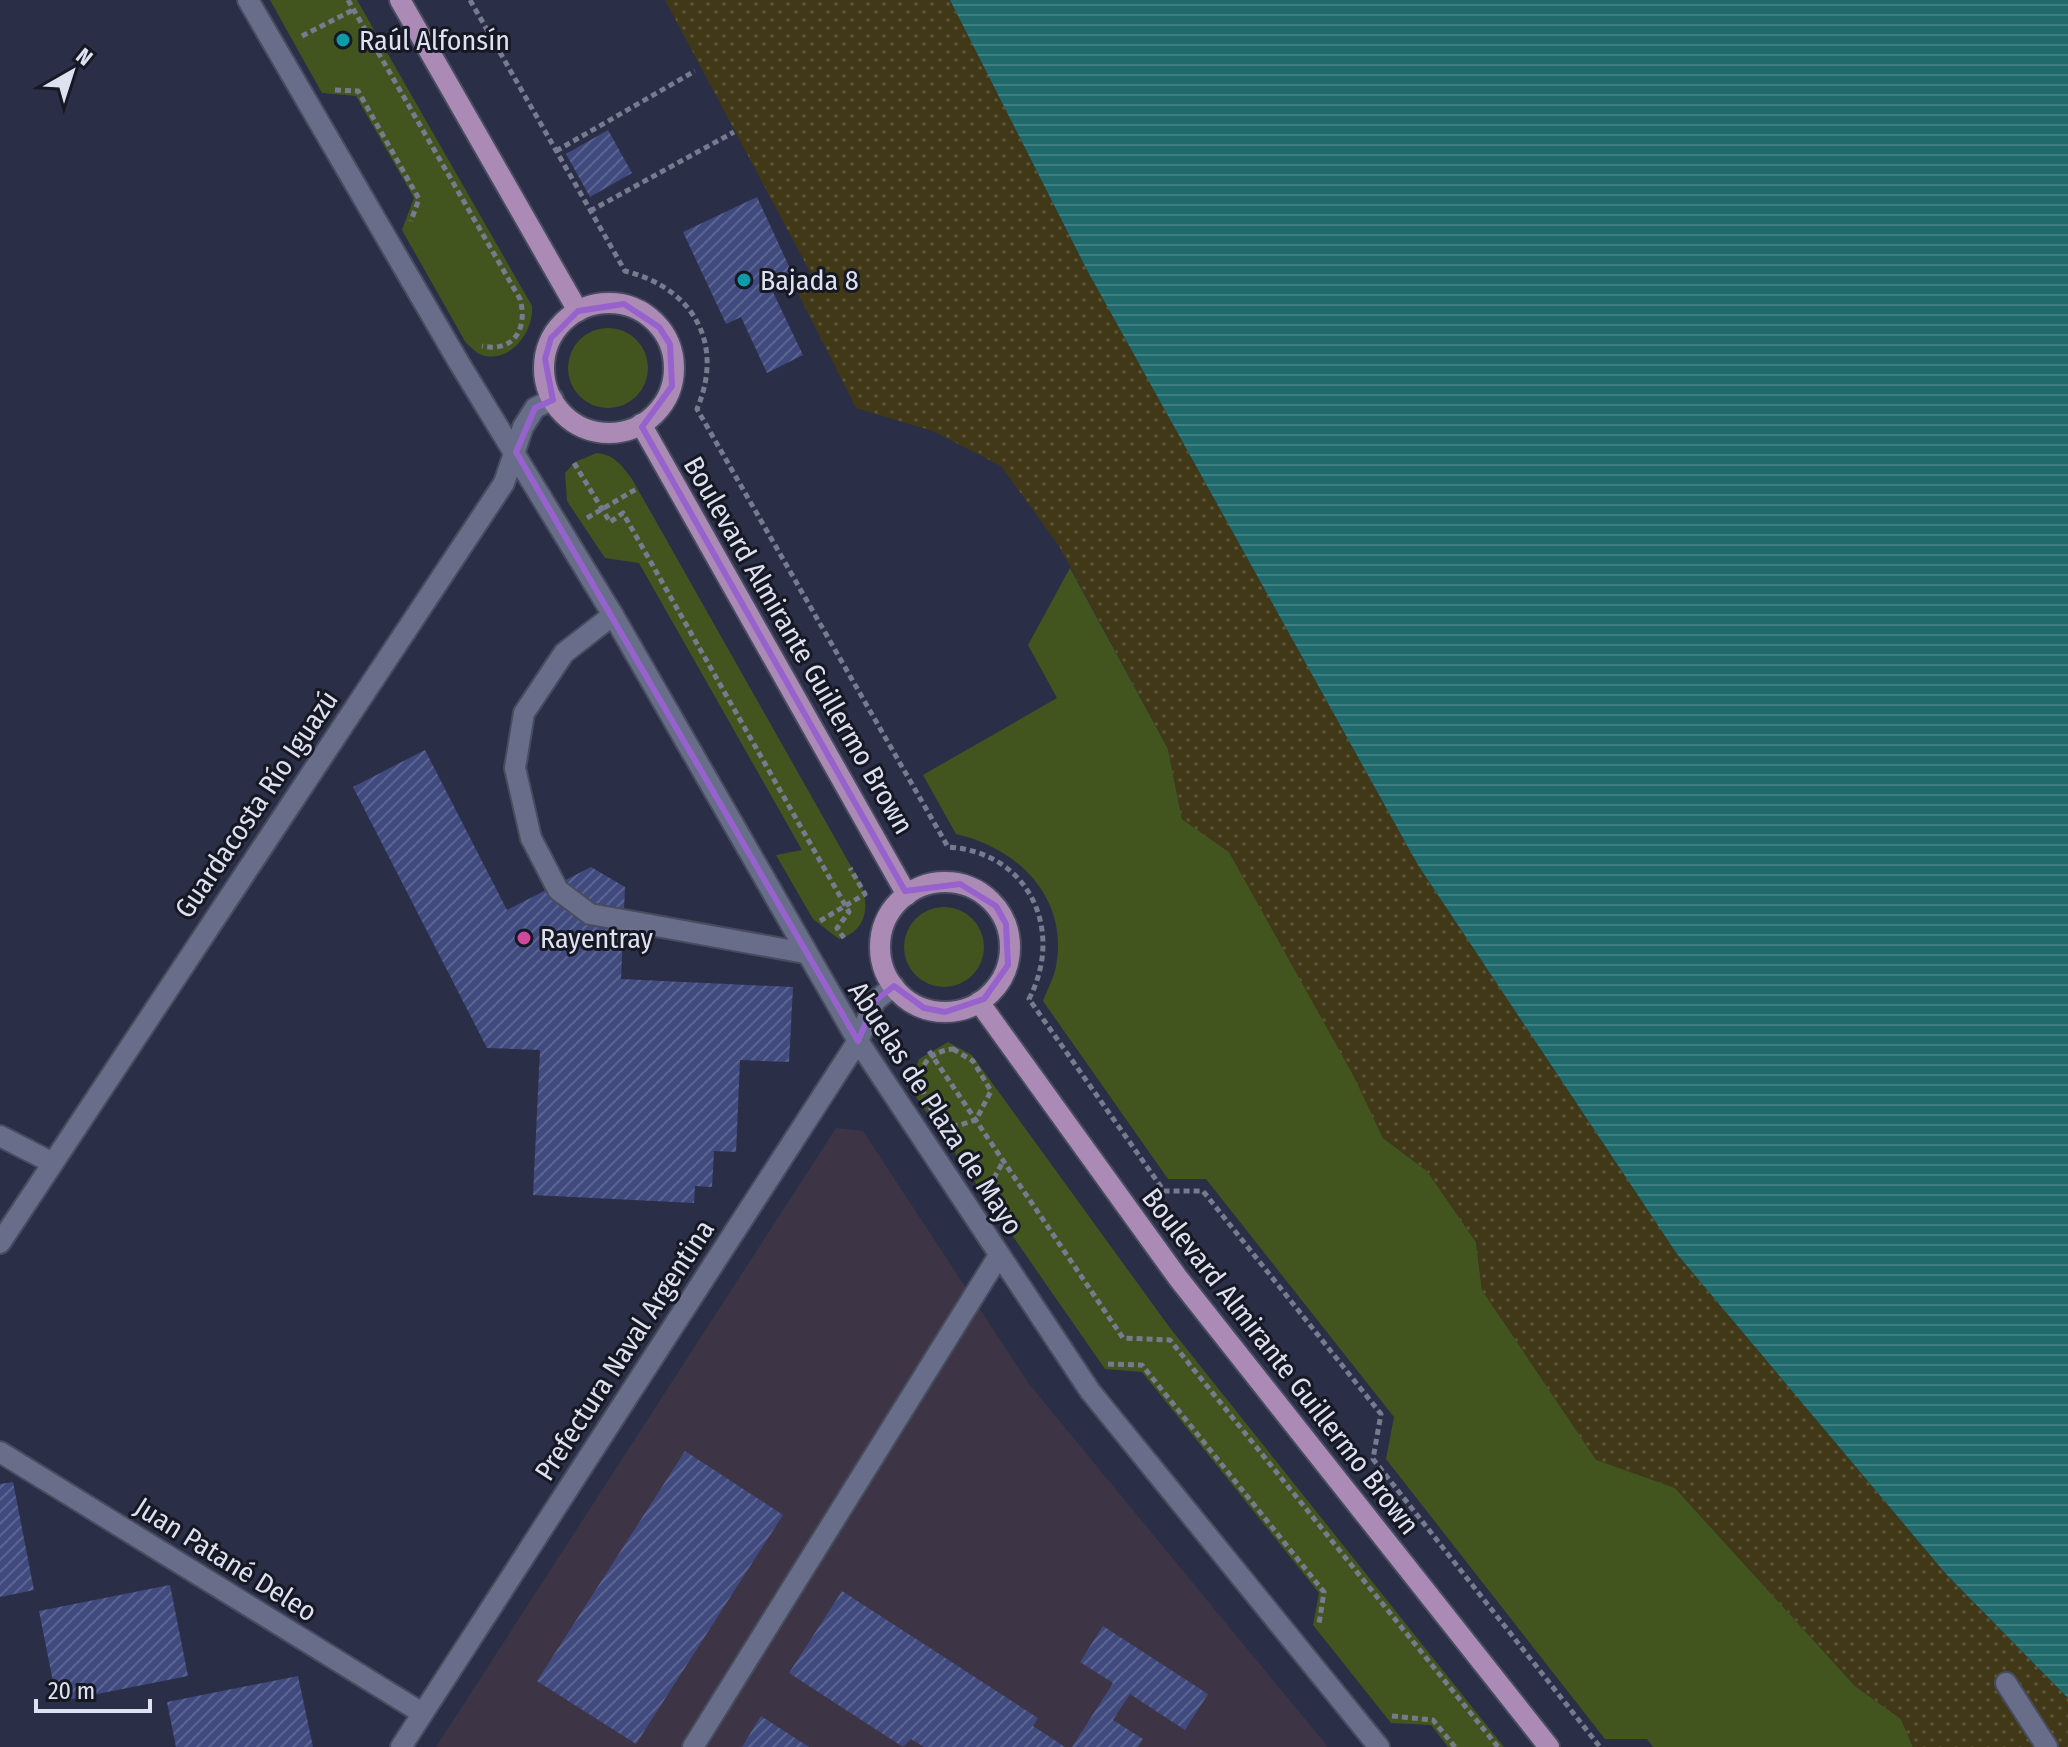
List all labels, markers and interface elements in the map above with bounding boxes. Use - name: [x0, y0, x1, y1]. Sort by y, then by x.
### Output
- place label: Raúl Alfonsín: [359, 24, 510, 57]
- marker: Raúl Alfonsín: [334, 31, 352, 49]
- north arrow: [32, 32, 112, 112]
- text: N: [71, 42, 98, 71]
- place label: Bajada 8: [760, 264, 859, 297]
- marker: Bajada 8: [735, 271, 753, 289]
- street label: Boulevard Almirante Guillermo Brown: [677, 451, 920, 840]
- street label: Guardacosta Río Iguazú: [168, 684, 345, 924]
- place label: Rayentray: [540, 922, 654, 955]
- marker: Rayentray: [515, 929, 533, 947]
- street label: Abuelas de Plaza de Mayo: [841, 976, 1030, 1241]
- street label: Boulevard Almirante Guillermo Brown: [1135, 1182, 1426, 1541]
- street label: Prefectura Naval Argentina: [528, 1214, 721, 1487]
- street label: Juan Patané Deleo: [129, 1490, 323, 1629]
- scale bar: [36, 1663, 150, 1713]
- text: 20 m: [48, 1677, 95, 1705]

